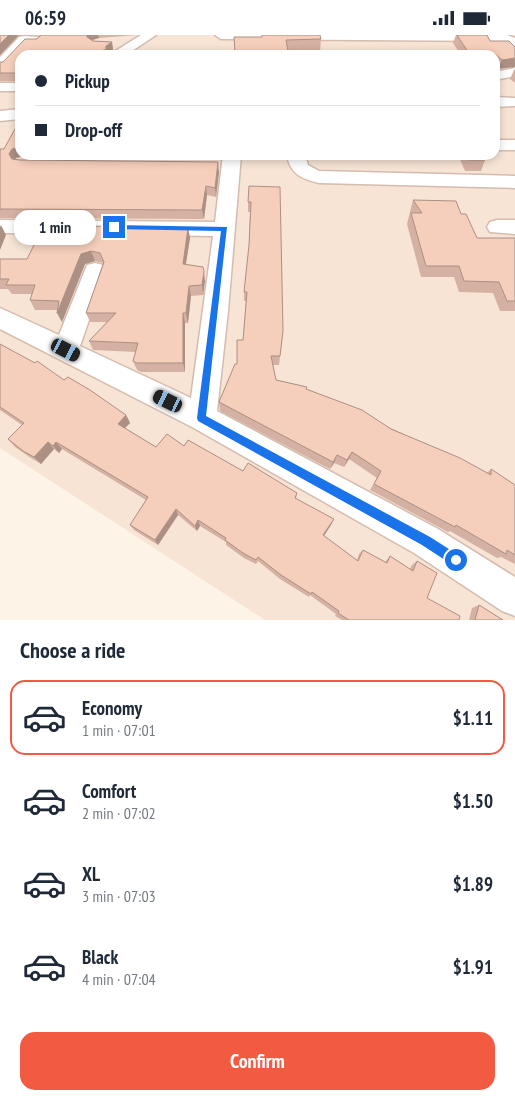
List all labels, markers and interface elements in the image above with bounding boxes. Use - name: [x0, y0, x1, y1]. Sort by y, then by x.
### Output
- text: 06:59: [25, 6, 66, 30]
- text: Pickup: [65, 69, 110, 93]
- text: Drop-off: [65, 118, 122, 142]
- callout: 1 min: [14, 209, 96, 245]
- route end: [103, 216, 125, 238]
- text: 1 min: [39, 217, 71, 237]
- car: [49, 337, 82, 363]
- car: [151, 388, 184, 414]
- route start: [445, 549, 467, 571]
- text: Choose a ride: [20, 636, 125, 664]
- icon: car: [22, 695, 67, 740]
- text: Economy: [82, 696, 142, 720]
- text: $1.11: [453, 706, 493, 730]
- text: 1 min · 07:01: [82, 720, 156, 740]
- icon: car: [22, 778, 67, 823]
- text: Comfort: [82, 779, 136, 803]
- text: $1.50: [453, 789, 493, 813]
- text: 2 min · 07:02: [82, 803, 156, 823]
- icon: car: [22, 861, 67, 906]
- text: XL: [82, 862, 100, 886]
- text: $1.89: [453, 872, 493, 896]
- text: 3 min · 07:03: [82, 886, 156, 906]
- icon: car: [22, 944, 67, 989]
- text: Black: [82, 945, 118, 969]
- text: $1.91: [453, 955, 493, 979]
- text: 4 min · 07:04: [82, 969, 156, 989]
- button: Confirm: [20, 1032, 495, 1090]

